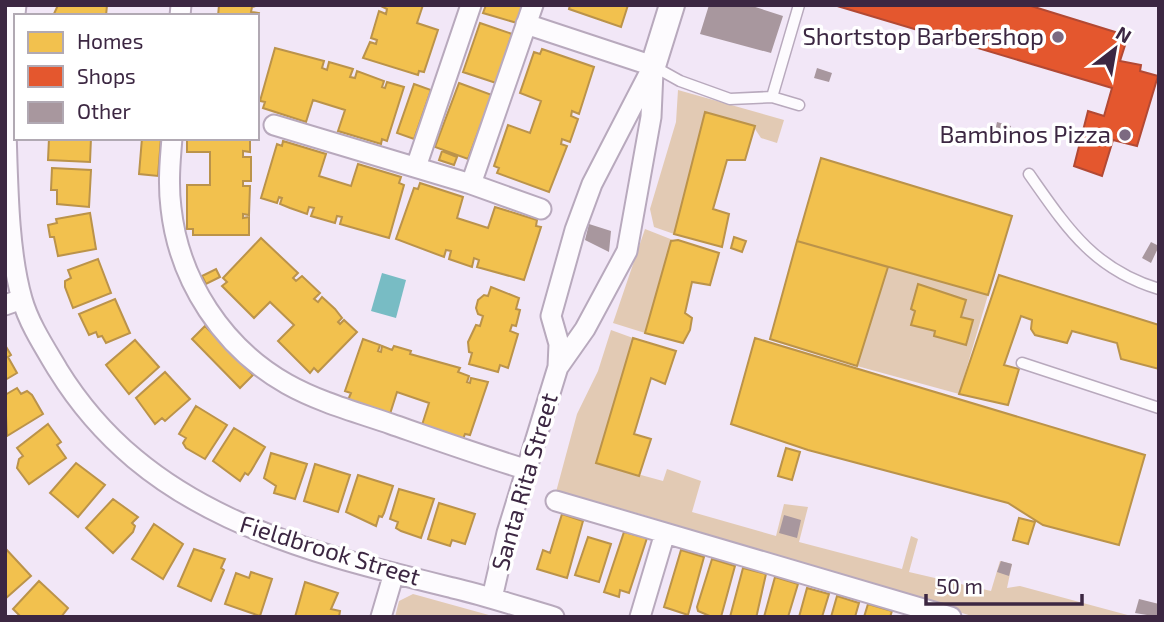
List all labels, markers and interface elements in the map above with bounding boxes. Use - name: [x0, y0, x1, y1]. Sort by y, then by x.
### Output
- legend: [14, 14, 259, 140]
- north arrow: [1080, 14, 1150, 84]
- place label: Shortstop Barbershop: [802, 21, 1044, 50]
- text: N: [1112, 21, 1136, 47]
- text: Homes: [77, 28, 143, 53]
- marker: Shortstop Barbershop: [1050, 29, 1066, 45]
- text: Shops: [77, 63, 136, 88]
- text: Other: [77, 98, 132, 123]
- place label: Bambinos Pizza: [939, 119, 1111, 148]
- marker: Bambinos Pizza: [1117, 127, 1133, 143]
- street label: Santa Rita Street: [484, 389, 563, 574]
- street label: Fieldbrook Street: [237, 508, 424, 591]
- scale bar: [926, 562, 1082, 606]
- text: 50 m: [936, 573, 983, 598]

